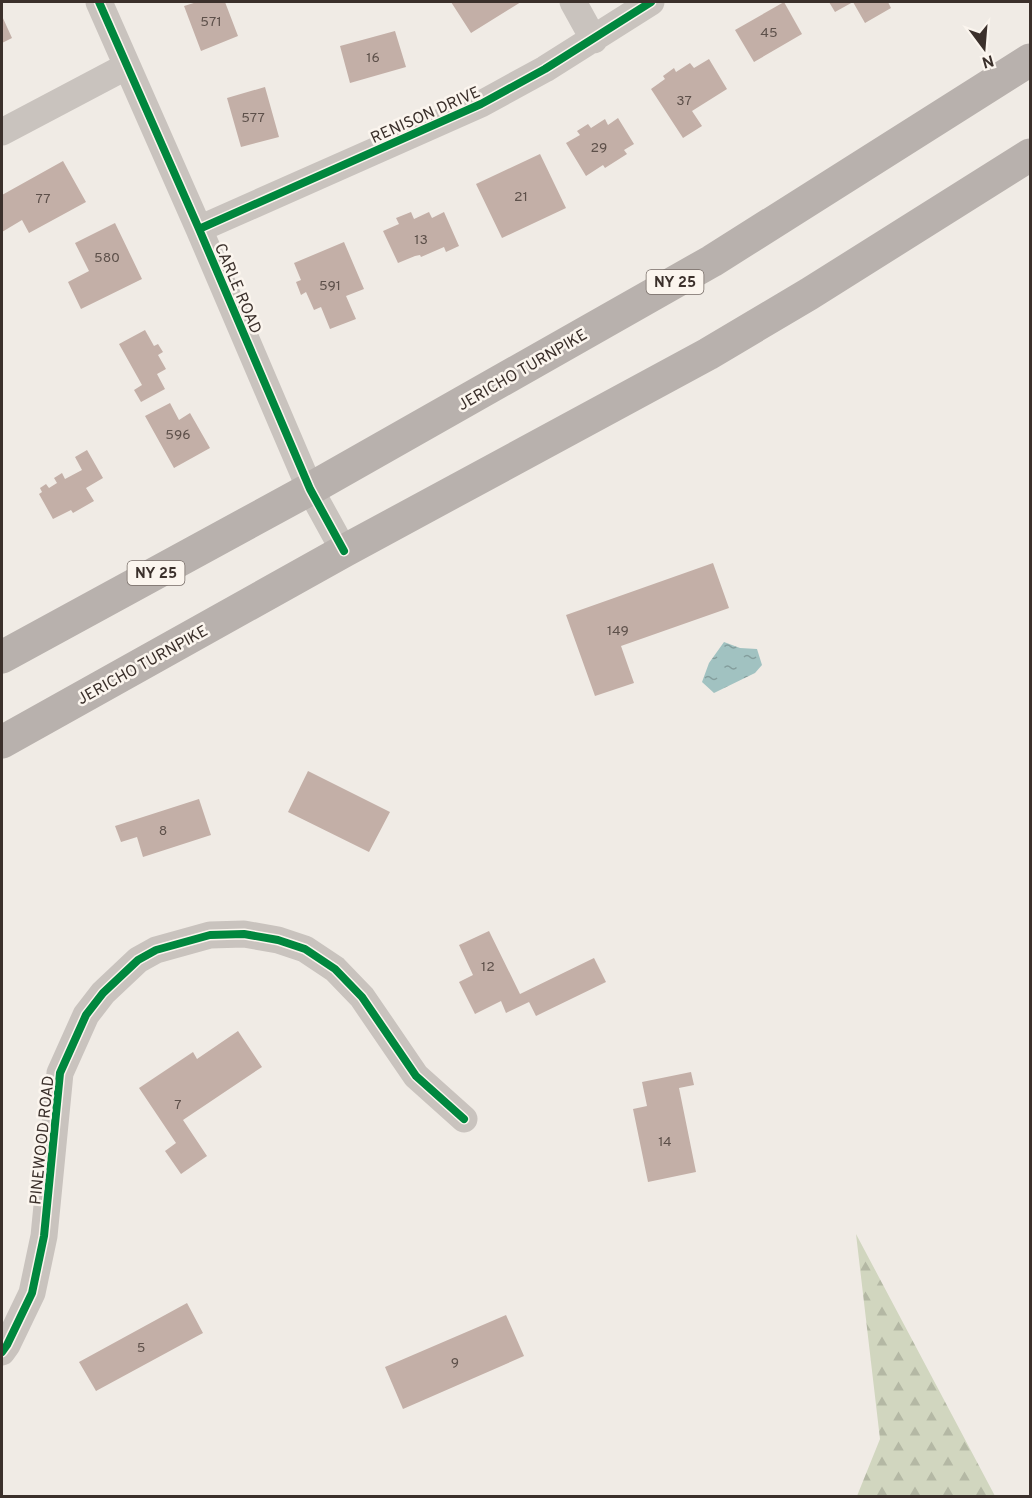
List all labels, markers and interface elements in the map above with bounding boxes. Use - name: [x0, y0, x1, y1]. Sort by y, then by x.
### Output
- house number: 571: [200, 14, 222, 31]
- north arrow: [954, 18, 1014, 78]
- house number: 45: [760, 25, 778, 42]
- text: N: [979, 49, 996, 72]
- house number: 16: [366, 50, 380, 67]
- street label: RENISON DRIVE: [368, 83, 484, 149]
- house number: 37: [676, 93, 692, 110]
- house number: 577: [241, 110, 265, 127]
- house number: 29: [591, 140, 607, 157]
- house number: 21: [514, 189, 528, 206]
- house number: 77: [35, 191, 51, 208]
- house number: 13: [414, 232, 428, 249]
- street label: CARLE ROAD: [209, 240, 265, 337]
- house number: 580: [94, 250, 120, 267]
- road number: NY 25: [646, 270, 704, 294]
- house number: 591: [319, 278, 341, 295]
- street label: JERICHO TURNPIKE: [455, 325, 591, 416]
- house number: 596: [165, 427, 191, 444]
- road number: NY 25: [128, 561, 184, 585]
- street label: JERICHO TURNPIKE: [74, 622, 212, 710]
- house number: 149: [607, 623, 629, 640]
- house number: 8: [159, 823, 167, 840]
- house number: 12: [481, 959, 495, 976]
- street label: PINEWOOD ROAD: [26, 1075, 60, 1206]
- house number: 7: [174, 1097, 182, 1114]
- house number: 14: [658, 1134, 672, 1151]
- house number: 5: [137, 1340, 145, 1357]
- house number: 9: [451, 1355, 459, 1372]

